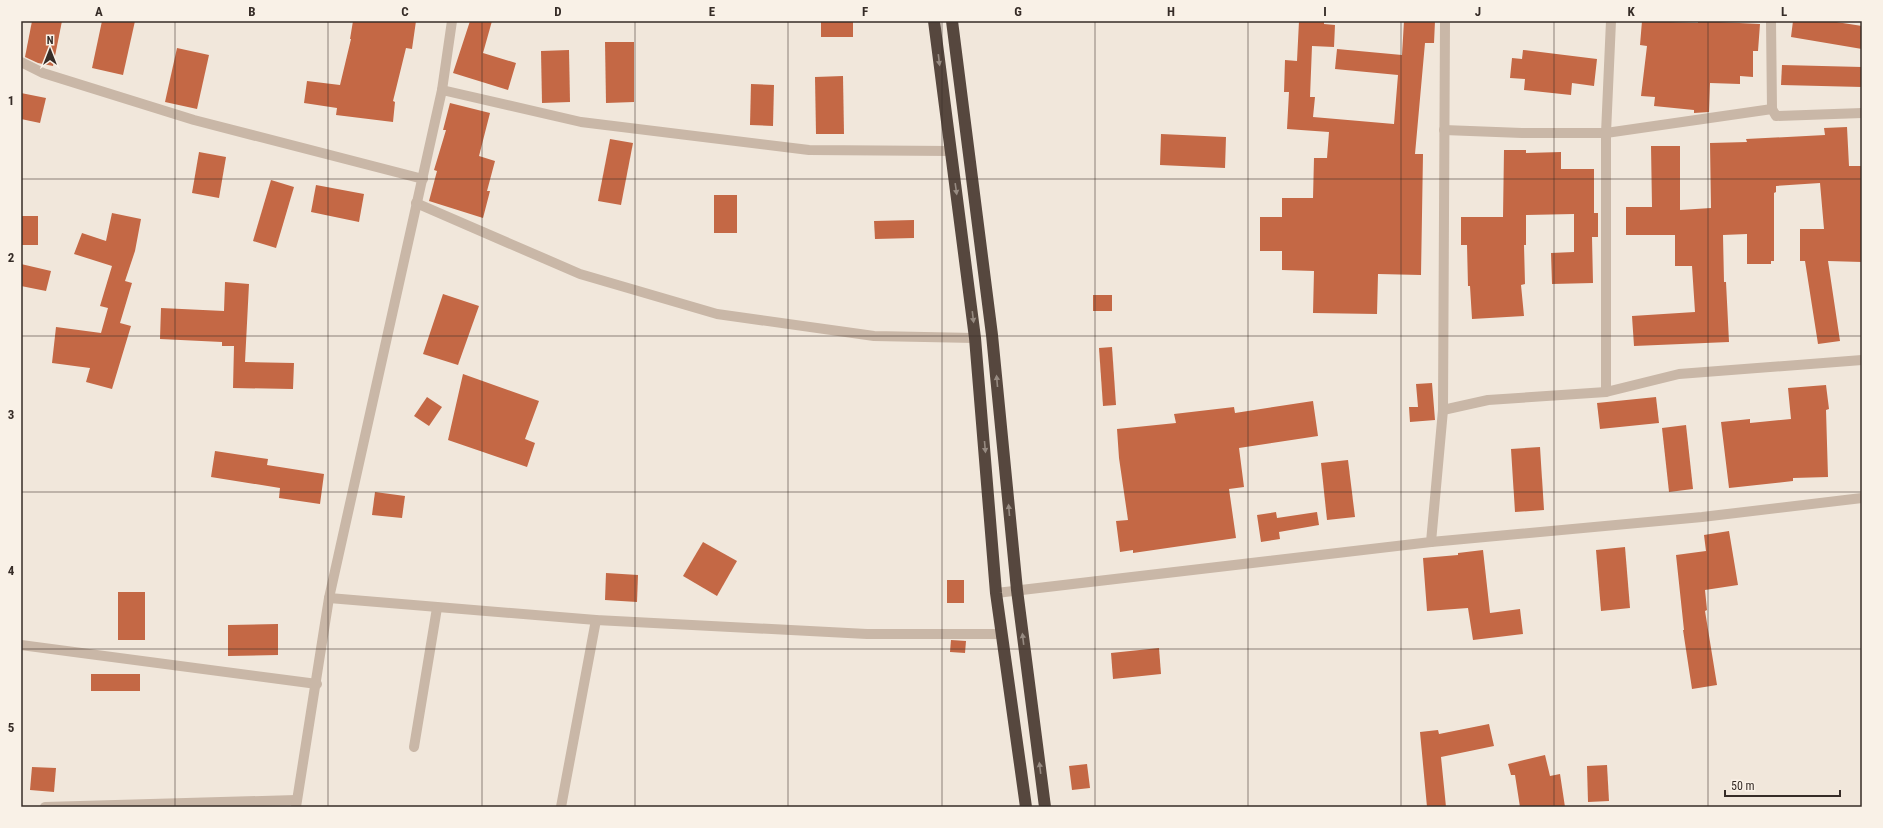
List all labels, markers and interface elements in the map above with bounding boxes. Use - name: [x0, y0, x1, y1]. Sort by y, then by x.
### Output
- text: A: [95, 4, 103, 19]
- text: B: [248, 4, 256, 19]
- text: C: [401, 4, 409, 19]
- text: D: [554, 4, 562, 19]
- text: E: [709, 4, 716, 19]
- text: F: [862, 4, 868, 19]
- text: G: [1014, 4, 1022, 19]
- text: H: [1167, 4, 1175, 19]
- text: I: [1323, 4, 1327, 19]
- text: J: [1475, 4, 1481, 19]
- text: K: [1627, 4, 1635, 19]
- text: L: [1781, 4, 1787, 19]
- north arrow: [30, 30, 70, 70]
- text: N: [47, 34, 54, 47]
- one-way arrow: [936, 54, 943, 66]
- text: 1: [8, 93, 14, 108]
- one-way arrow: [953, 182, 959, 195]
- text: 2: [8, 250, 15, 265]
- one-way arrow: [970, 311, 976, 324]
- one-way arrow: [993, 375, 1000, 387]
- text: 3: [8, 407, 14, 422]
- one-way arrow: [981, 441, 988, 453]
- one-way arrow: [1006, 504, 1012, 516]
- text: 4: [8, 563, 15, 578]
- one-way arrow: [1020, 633, 1026, 646]
- text: 5: [8, 720, 15, 735]
- one-way arrow: [1037, 762, 1043, 774]
- scale bar: [1725, 772, 1840, 798]
- text: 50 m: [1731, 779, 1755, 793]

